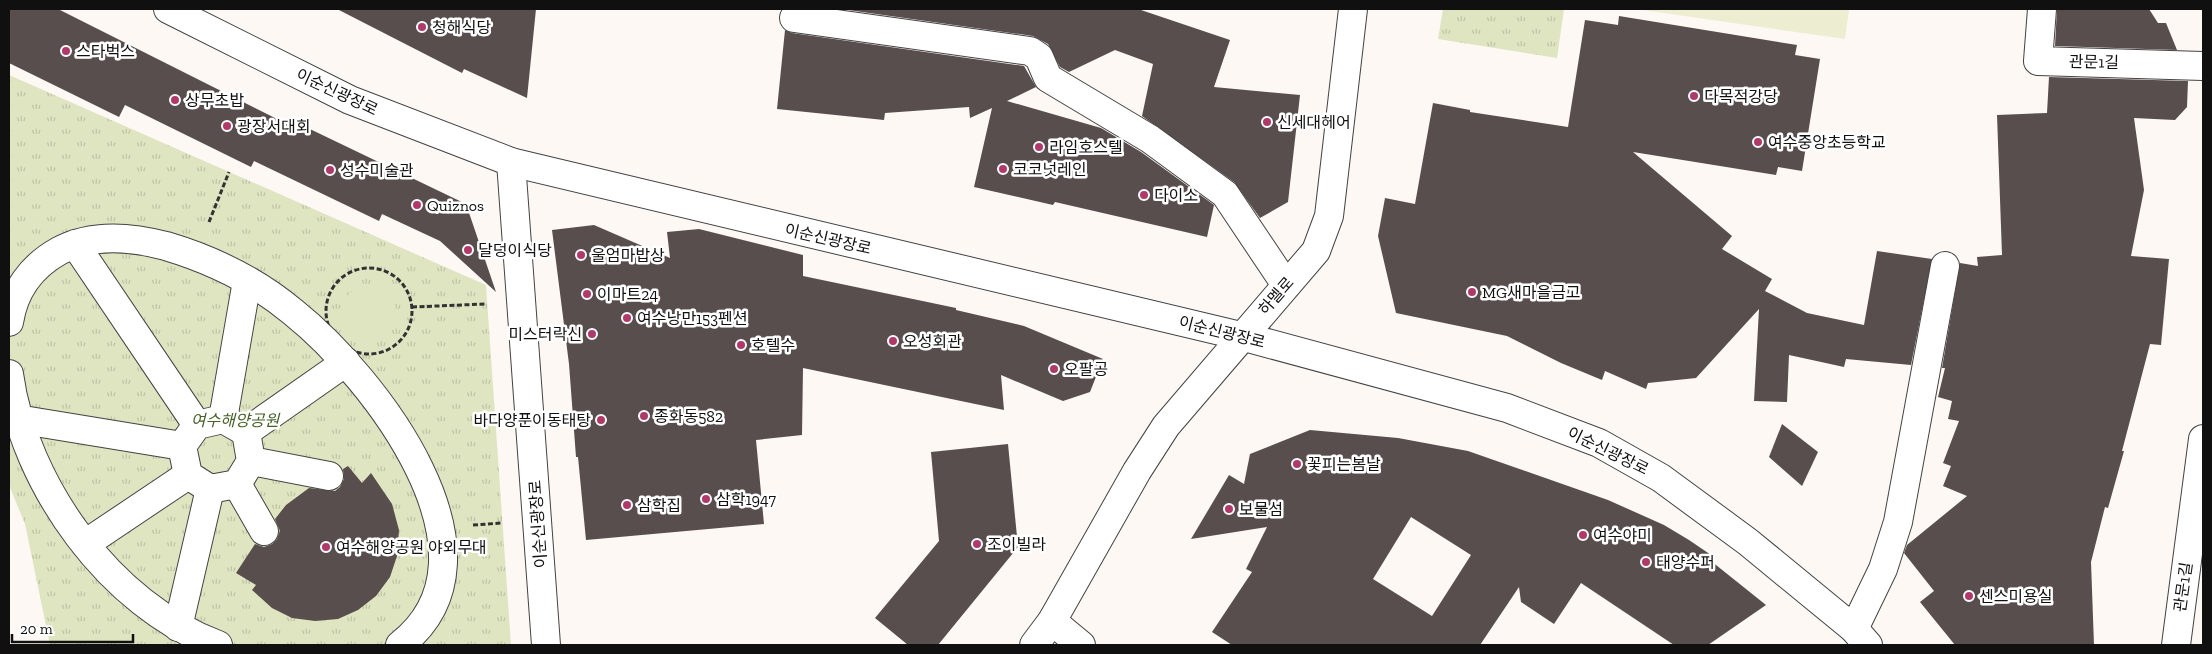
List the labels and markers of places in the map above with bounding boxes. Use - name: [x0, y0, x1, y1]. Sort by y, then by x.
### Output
- place label: 청해식당: [432, 18, 491, 37]
- marker: 청해식당: [416, 21, 428, 33]
- place label: 스타벅스: [76, 42, 135, 61]
- marker: 스타벅스: [60, 45, 72, 57]
- place label: 다목적강당: [1704, 87, 1778, 106]
- marker: 다목적강당: [1688, 90, 1700, 102]
- place label: 상무초밥: [185, 91, 244, 110]
- marker: 상무초밥: [169, 94, 181, 106]
- place label: 신세대헤어: [1277, 113, 1351, 132]
- marker: 신세대헤어: [1261, 116, 1273, 128]
- place label: 광장서대회: [237, 117, 311, 136]
- marker: 광장서대회: [221, 120, 233, 132]
- place label: 여수중앙초등학교: [1768, 133, 1886, 152]
- marker: 여수중앙초등학교: [1752, 136, 1764, 148]
- place label: 라임호스텔: [1049, 138, 1123, 157]
- marker: 라임호스텔: [1033, 141, 1045, 153]
- place label: 코코넛레인: [1013, 160, 1087, 179]
- place label: 성수미술관: [340, 161, 414, 180]
- marker: 코코넛레인: [997, 163, 1009, 175]
- marker: 성수미술관: [324, 164, 336, 176]
- place label: 다이소: [1154, 186, 1198, 205]
- marker: 다이소: [1138, 189, 1150, 201]
- place label: Quiznos: [427, 196, 484, 215]
- marker: Quiznos: [411, 199, 423, 211]
- place label: 달덩이식당: [478, 241, 552, 260]
- marker: 달덩이식당: [462, 244, 474, 256]
- place label: 울엄마밥상: [591, 246, 665, 265]
- marker: 울엄마밥상: [575, 249, 587, 261]
- place label: MG새마을금고: [1482, 283, 1581, 302]
- place label: 이마트24: [597, 285, 658, 304]
- marker: MG새마을금고: [1466, 286, 1478, 298]
- marker: 이마트24: [581, 288, 593, 300]
- place label: 여수낭만153펜션: [637, 309, 748, 328]
- marker: 여수낭만153펜션: [621, 312, 633, 324]
- place label: 미스터락신: [508, 325, 582, 344]
- marker: 미스터락신: [586, 328, 598, 340]
- place label: 오성회관: [903, 332, 962, 351]
- marker: 오성회관: [887, 335, 899, 347]
- place label: 호텔수: [751, 336, 795, 355]
- marker: 호텔수: [735, 339, 747, 351]
- place label: 오팔공: [1064, 360, 1108, 379]
- marker: 오팔공: [1048, 363, 1060, 375]
- place label: 종화동582: [654, 407, 723, 426]
- marker: 종화동582: [638, 410, 650, 422]
- place label: 바다양푼이동태탕: [473, 411, 591, 430]
- marker: 바다양푼이동태탕: [595, 414, 607, 426]
- place label: 꽃피는봄날: [1307, 455, 1381, 474]
- marker: 꽃피는봄날: [1291, 458, 1303, 470]
- place label: 삼학1947: [716, 490, 776, 509]
- marker: 삼학1947: [700, 493, 712, 505]
- place label: 삼학집: [637, 496, 681, 515]
- marker: 삼학집: [621, 499, 633, 511]
- place label: 보물섬: [1239, 500, 1283, 519]
- marker: 보물섬: [1223, 503, 1235, 515]
- place label: 여수야미: [1593, 526, 1652, 545]
- marker: 여수야미: [1577, 529, 1589, 541]
- place label: 조이빌라: [987, 535, 1046, 554]
- place label: 여수해양공원 야외무대: [336, 538, 487, 557]
- marker: 조이빌라: [971, 538, 983, 550]
- marker: 여수해양공원 야외무대: [320, 541, 332, 553]
- place label: 태양수퍼: [1656, 553, 1715, 572]
- marker: 태양수퍼: [1640, 556, 1652, 568]
- place label: 센스미용실: [1979, 587, 2053, 606]
- marker: 센스미용실: [1963, 590, 1975, 602]

